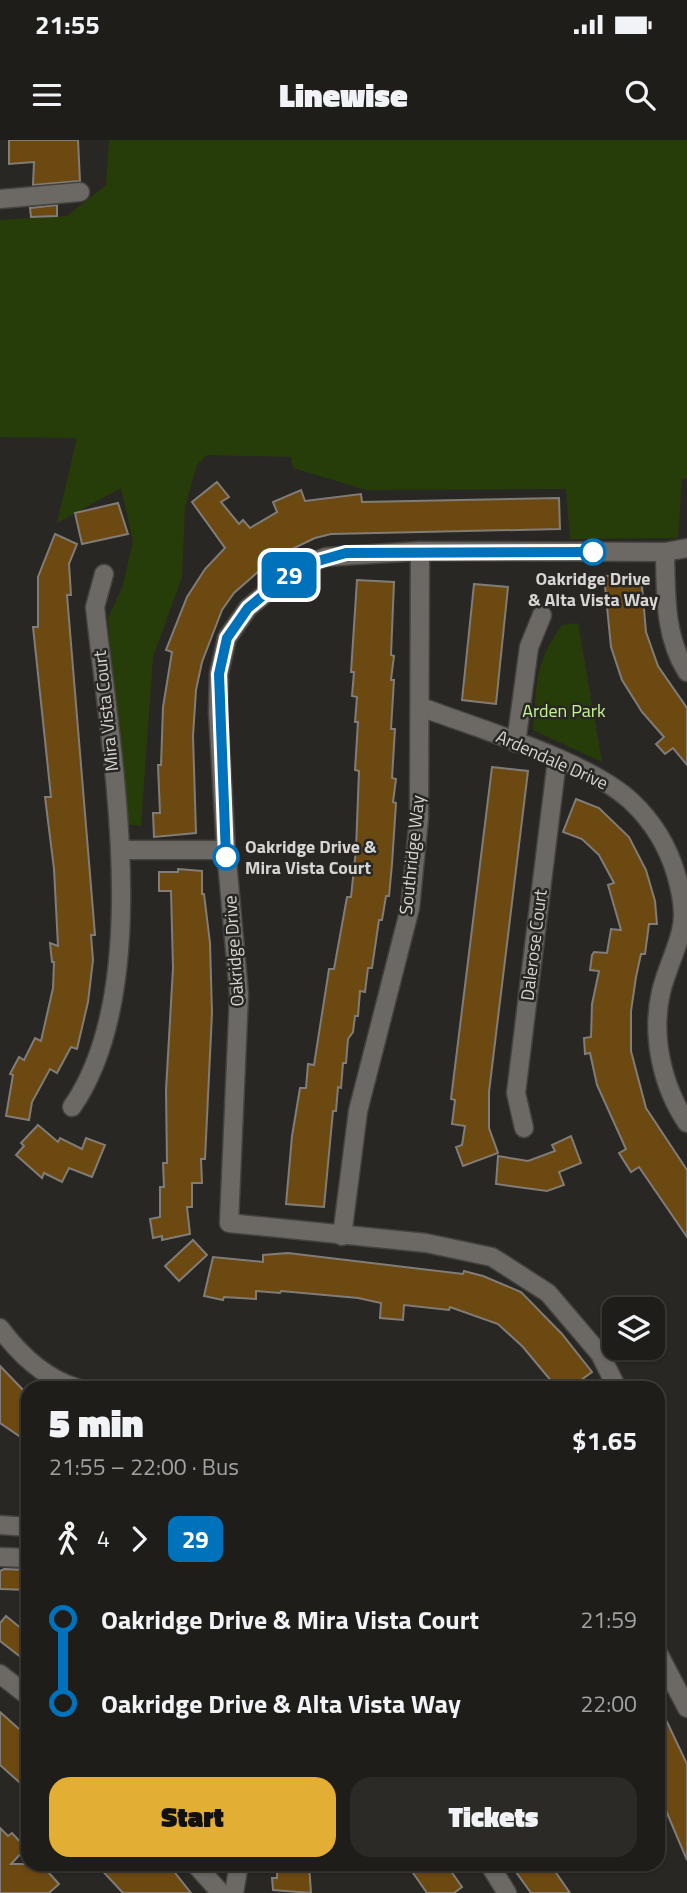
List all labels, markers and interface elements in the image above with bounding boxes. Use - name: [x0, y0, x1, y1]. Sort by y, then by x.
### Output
- text: 21:55: [35, 5, 100, 44]
- text: Linewise: [279, 71, 408, 119]
- icon: menu: [28, 76, 66, 114]
- icon: search: [621, 76, 659, 114]
- marker: Oakridge Drive & Alta Vista Way: [580, 539, 606, 565]
- line badge: 29: [258, 552, 320, 598]
- text: 29: [276, 557, 302, 593]
- place label: Oakridge Drive & Alta Vista Way: [528, 565, 658, 613]
- street label: Mira Vista Court: [86, 649, 125, 773]
- park label: Arden Park: [522, 697, 606, 724]
- street label: Ardendale Drive: [492, 723, 613, 796]
- street label: Southridge Way: [392, 794, 431, 916]
- place label: Oakridge Drive & Mira Vista Court: [245, 833, 377, 881]
- marker: Oakridge Drive & Mira Vista Court: [213, 844, 239, 870]
- street label: Dalerose Court: [513, 887, 554, 1002]
- street label: Oakridge Drive: [216, 895, 251, 1007]
- map controls: [602, 1297, 665, 1360]
- button: layers: [602, 1297, 665, 1360]
- text: 5 min: [49, 1394, 143, 1452]
- text: $1.65: [572, 1421, 637, 1460]
- text: 21:55 – 22:00 · Bus: [49, 1449, 239, 1484]
- icon: walk: [49, 1520, 87, 1558]
- icon: forward: [120, 1520, 158, 1558]
- text: 4: [97, 1521, 110, 1556]
- text: 29: [182, 1521, 209, 1557]
- text: Oakridge Drive & Mira Vista Court: [101, 1600, 479, 1639]
- text: 21:59: [580, 1602, 637, 1637]
- text: Oakridge Drive & Alta Vista Way: [101, 1684, 461, 1723]
- text: 22:00: [580, 1686, 637, 1721]
- button: Start: [49, 1777, 336, 1857]
- button: Tickets: [350, 1777, 637, 1857]

